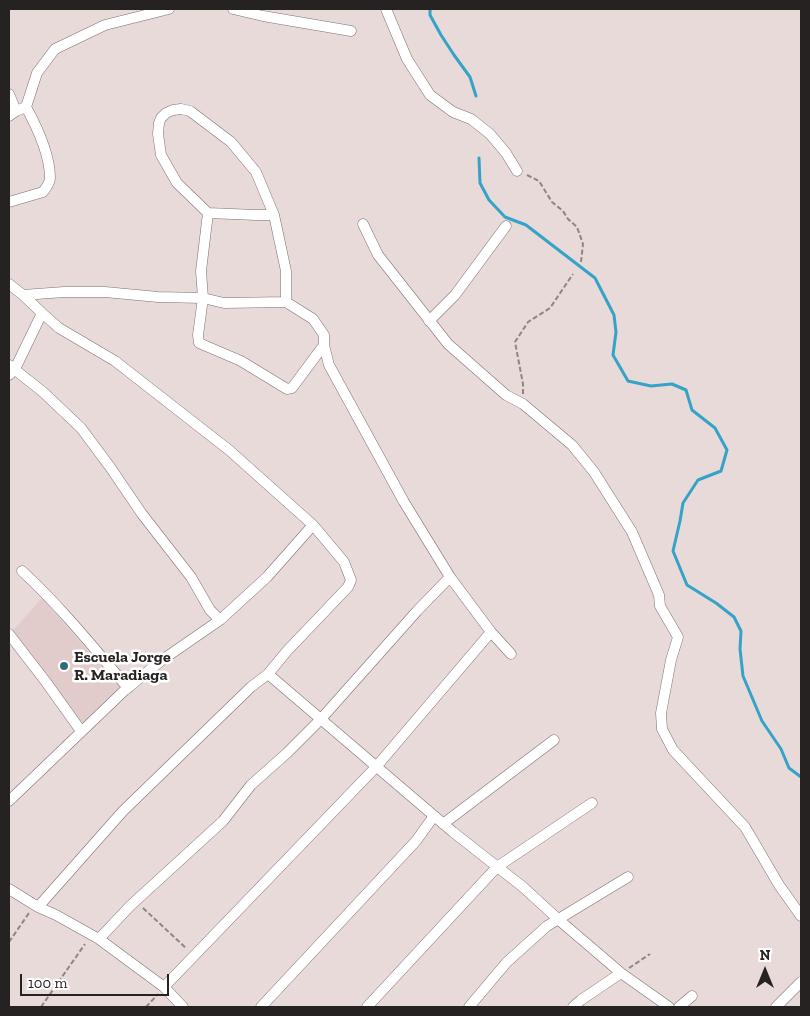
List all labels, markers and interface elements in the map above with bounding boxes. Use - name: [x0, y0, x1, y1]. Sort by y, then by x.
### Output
- place label: Escuela Jorge R. Maradiaga: [74, 647, 171, 685]
- marker: Escuela Jorge R. Maradiaga: [58, 660, 70, 672]
- north arrow: [740, 946, 790, 996]
- text: N: [760, 947, 770, 964]
- scale bar: [22, 964, 171, 996]
- text: 100 m: [28, 974, 67, 992]

